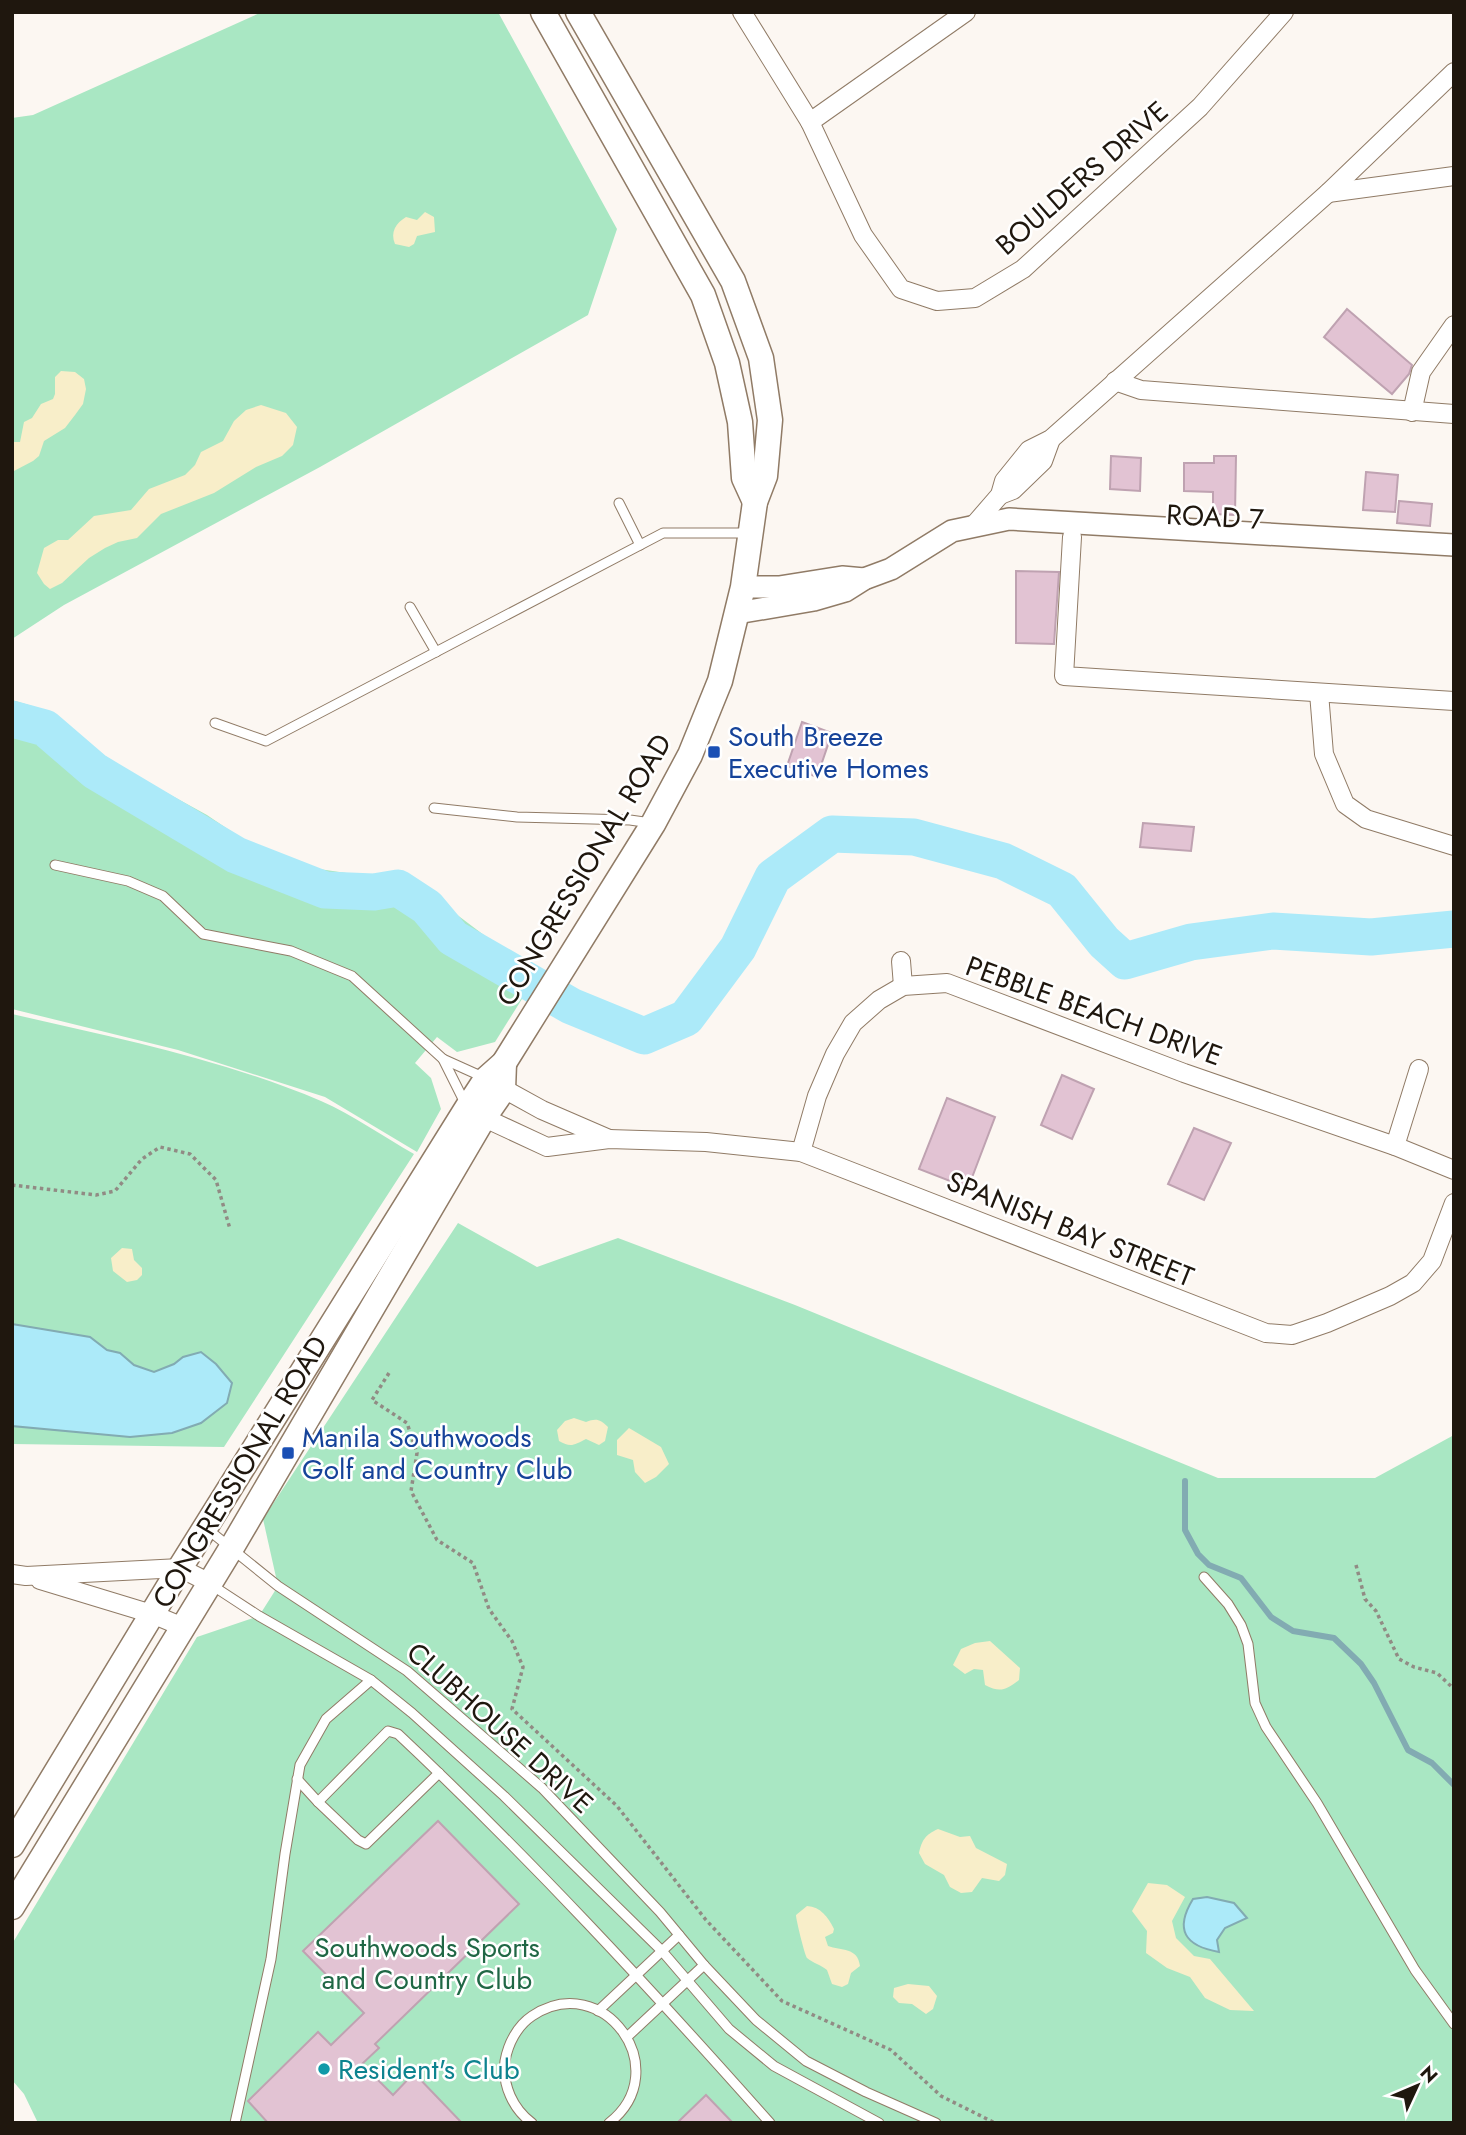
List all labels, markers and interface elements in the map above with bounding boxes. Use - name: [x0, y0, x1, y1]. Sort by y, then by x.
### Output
- street label: BOULDERS DRIVE: [987, 91, 1177, 265]
- street label: ROAD 7: [1165, 494, 1265, 540]
- place label: South Breeze Executive Homes: [728, 716, 929, 789]
- street label: CONGRESSIONAL ROAD: [486, 726, 682, 1014]
- marker: South Breeze Executive Homes: [706, 744, 722, 760]
- street label: PEBBLE BEACH DRIVE: [960, 946, 1228, 1076]
- street label: SPANISH BAY STREET: [940, 1161, 1200, 1297]
- street label: CONGRESSIONAL ROAD: [142, 1328, 338, 1616]
- place label: Manila Southwoods Golf and Country Club: [302, 1417, 572, 1490]
- marker: Manila Southwoods Golf and Country Club: [280, 1445, 296, 1461]
- street label: CLUBHOUSE DRIVE: [397, 1633, 603, 1823]
- park label: Southwoods Sports and Country Club: [314, 1927, 540, 2000]
- place label: Resident's Club: [338, 2049, 520, 2090]
- north arrow: [1382, 2051, 1452, 2121]
- text: N: [1414, 2060, 1444, 2089]
- marker: Resident's Club: [316, 2061, 332, 2077]

